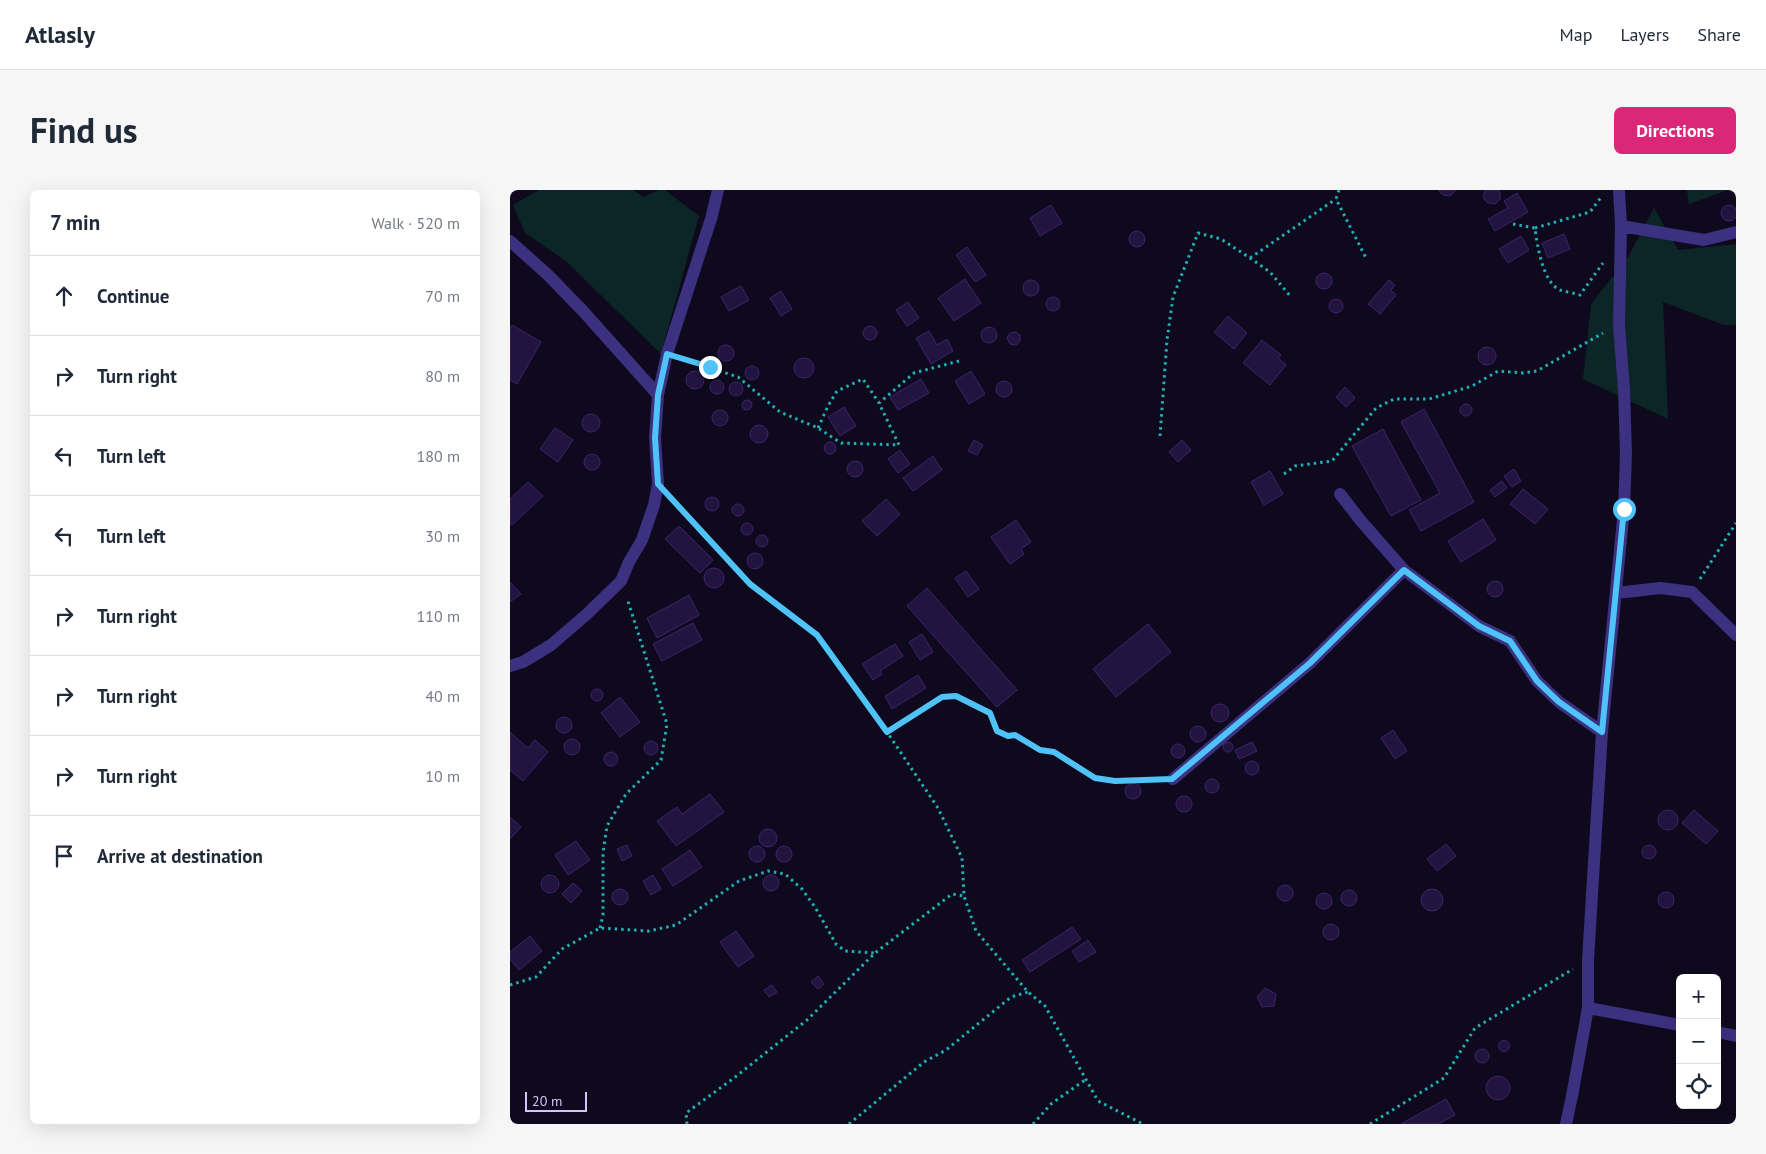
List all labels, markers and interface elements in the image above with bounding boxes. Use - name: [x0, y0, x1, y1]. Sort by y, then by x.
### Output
- text: Atlasly: [25, 19, 95, 50]
- text: Map: [1560, 23, 1592, 46]
- text: Layers: [1620, 23, 1669, 46]
- text: Share: [1697, 23, 1741, 46]
- text: Find us: [30, 107, 138, 153]
- button: Directions: [1614, 107, 1736, 154]
- text: 7 min: [50, 209, 100, 236]
- text: Walk · 520 m: [371, 213, 460, 233]
- icon: ahead: [50, 282, 78, 310]
- text: Continue: [97, 284, 169, 308]
- text: 70 m: [425, 286, 460, 306]
- route end: [699, 356, 722, 379]
- icon: right: [50, 362, 78, 390]
- text: Turn right: [97, 364, 177, 388]
- text: 80 m: [425, 366, 460, 386]
- icon: left: [50, 442, 78, 470]
- text: Turn left: [97, 444, 166, 468]
- text: 180 m: [417, 446, 460, 466]
- route start: [1613, 498, 1636, 521]
- icon: left: [50, 522, 78, 550]
- text: Turn left: [97, 524, 166, 548]
- text: 30 m: [425, 526, 460, 546]
- icon: right: [50, 602, 78, 630]
- text: Turn right: [97, 604, 177, 628]
- text: 110 m: [417, 606, 460, 626]
- icon: right: [50, 682, 78, 710]
- text: Turn right: [97, 684, 177, 708]
- text: 40 m: [425, 686, 460, 706]
- icon: right: [50, 762, 78, 790]
- text: Turn right: [97, 764, 177, 788]
- text: 10 m: [425, 766, 460, 786]
- icon: arrive: [50, 842, 78, 870]
- text: Arrive at destination: [97, 844, 263, 868]
- map controls: [1676, 974, 1721, 1109]
- button: +: [1676, 974, 1721, 1019]
- button: −: [1676, 1019, 1721, 1064]
- button: locate: [1676, 1064, 1721, 1109]
- scale bar: [525, 1089, 588, 1112]
- text: 20 m: [532, 1092, 562, 1110]

